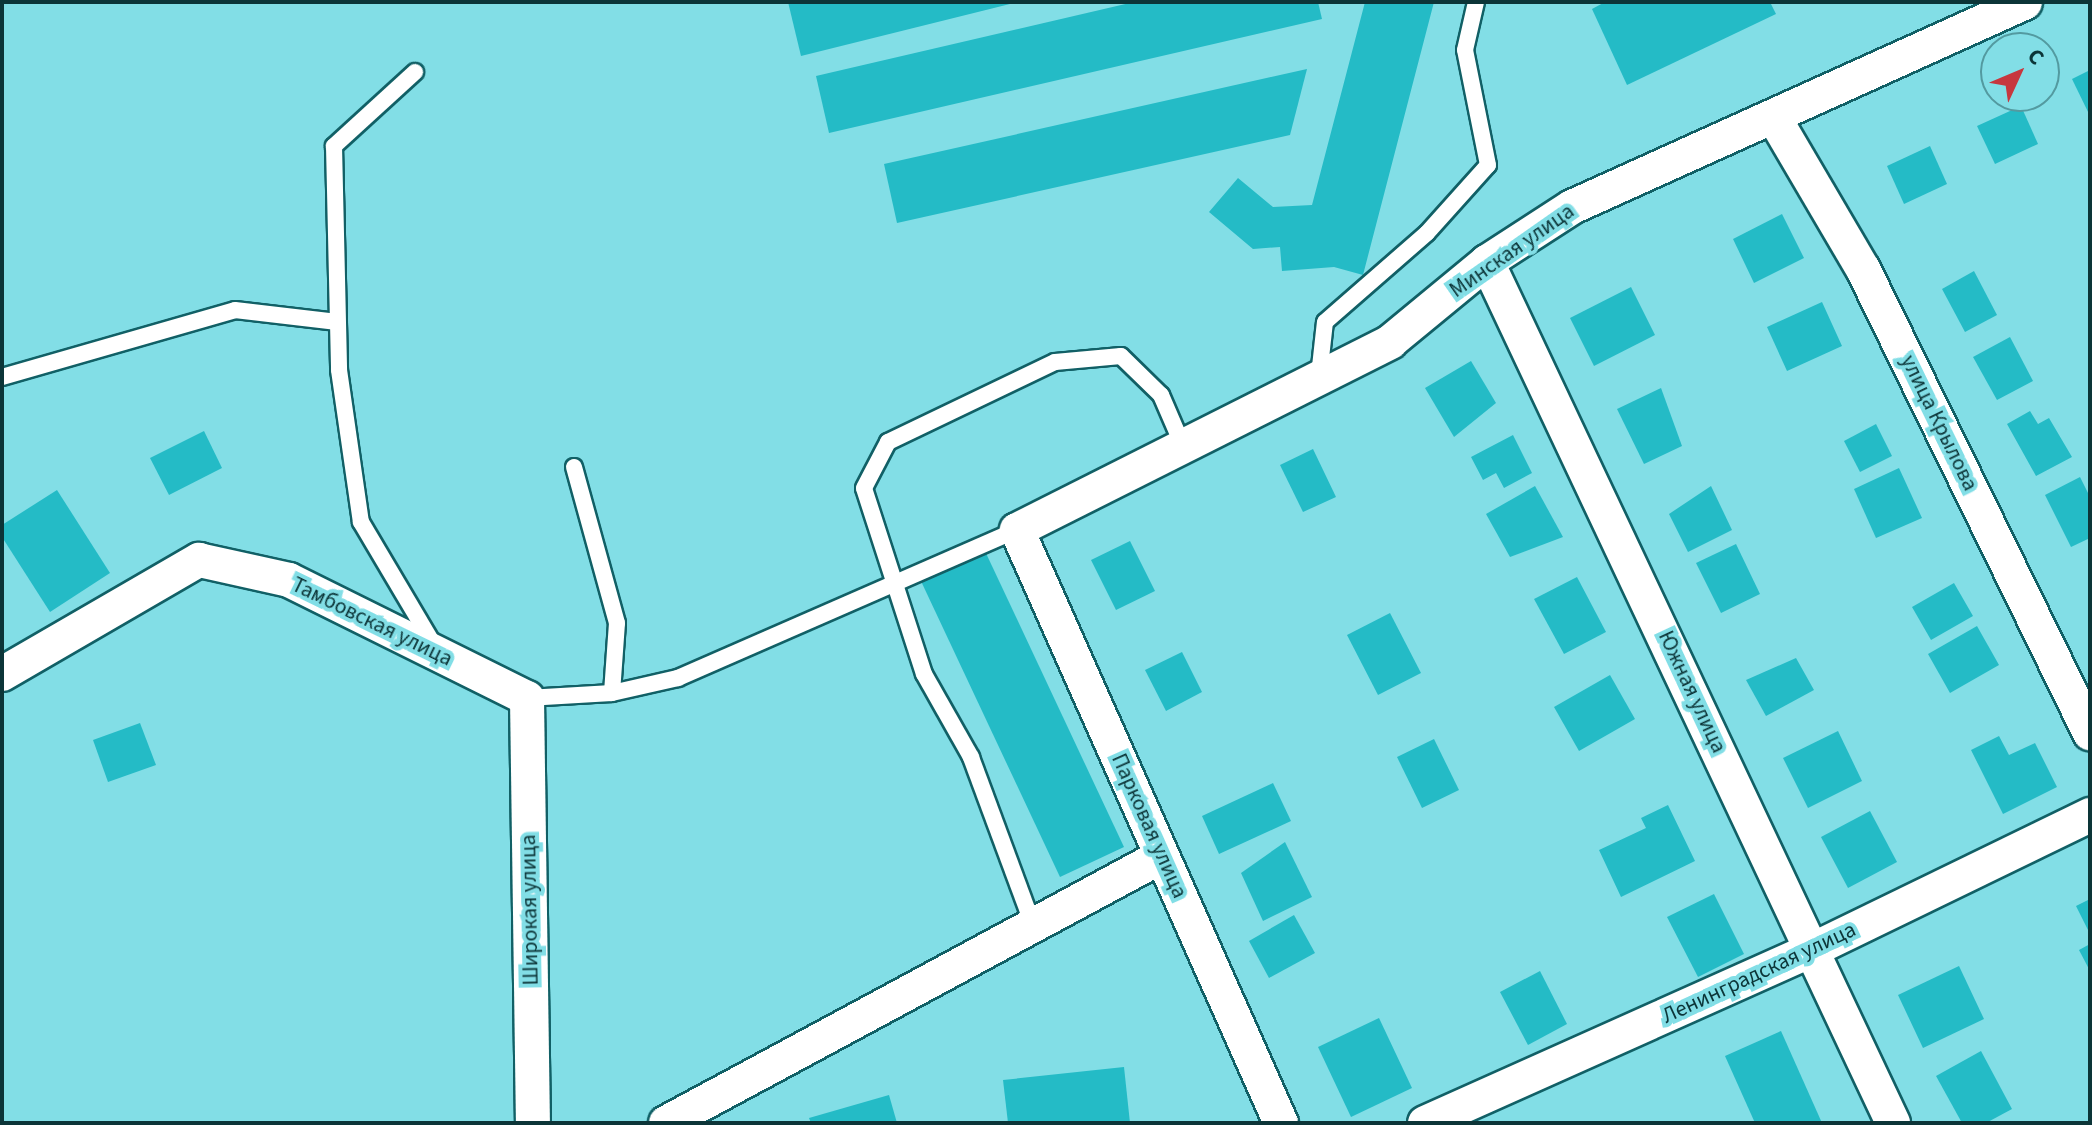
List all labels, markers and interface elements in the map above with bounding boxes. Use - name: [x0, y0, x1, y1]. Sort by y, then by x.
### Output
- north arrow: [1980, 32, 2060, 112]
- text: С: [2020, 41, 2052, 72]
- street label: Минская улица: [1445, 198, 1579, 304]
- street label: улица Крылова: [1895, 351, 1983, 495]
- street label: Тамбовская улица: [287, 572, 457, 672]
- street label: Южная улица: [1652, 627, 1732, 757]
- street label: Парковая улица: [1105, 750, 1193, 902]
- street label: Широкая улица: [515, 834, 545, 986]
- street label: Ленинградская улица: [1658, 916, 1860, 1030]

